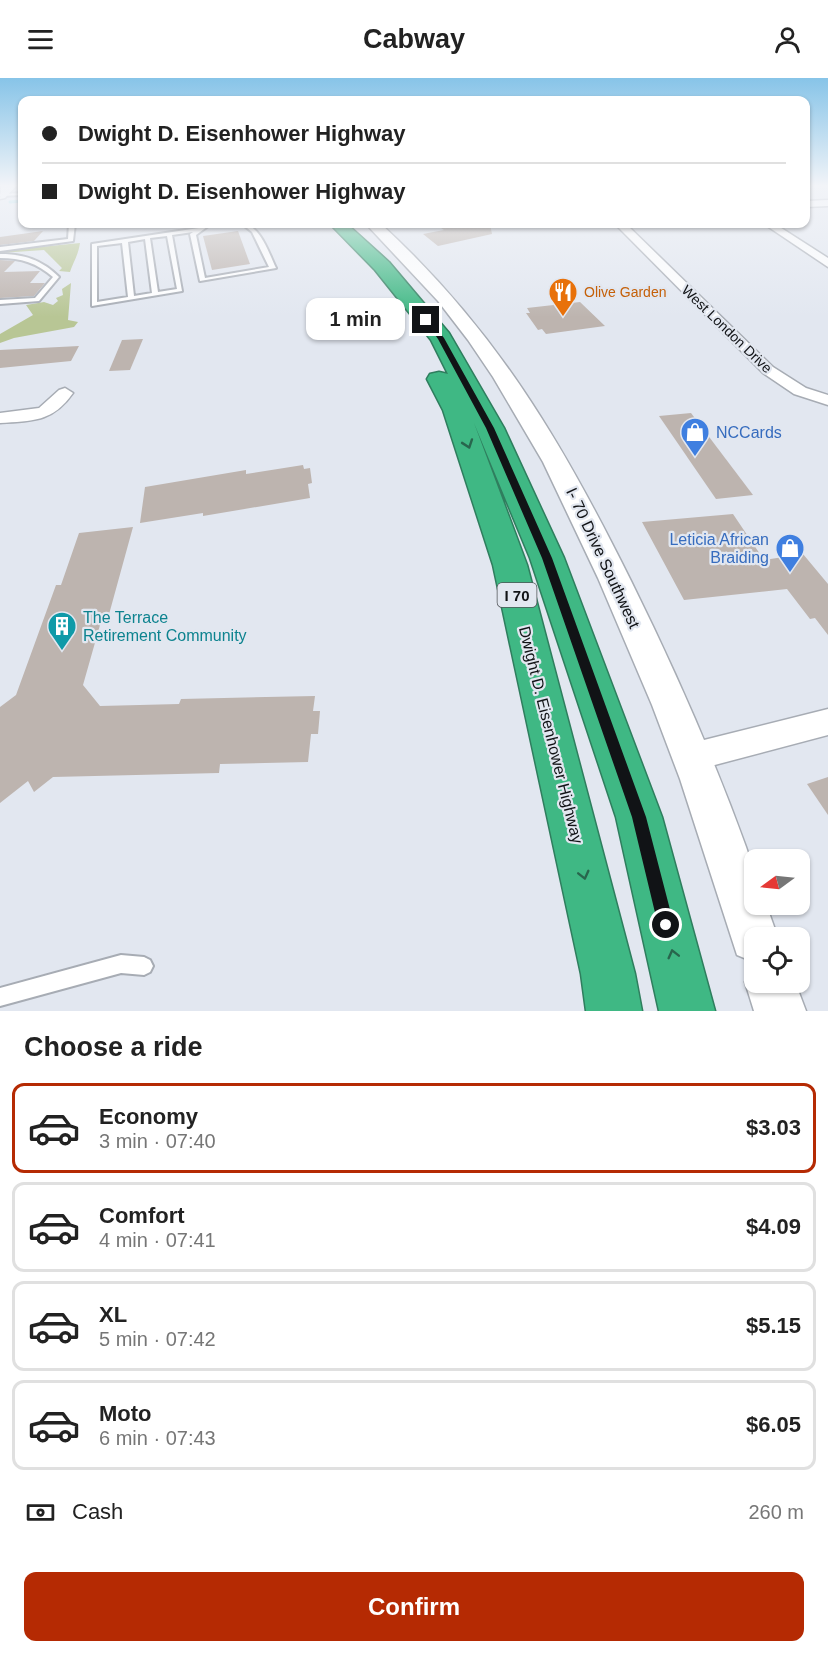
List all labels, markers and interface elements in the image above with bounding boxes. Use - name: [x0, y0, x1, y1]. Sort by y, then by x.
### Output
- icon: menu: [24, 23, 57, 56]
- icon: person: [771, 23, 804, 56]
- text: Cabway: [363, 24, 465, 54]
- text: Dwight D. Eisenhower Highway: [78, 121, 406, 146]
- text: Dwight D. Eisenhower Highway: [78, 179, 406, 204]
- restaurant icon: Olive Garden: [547, 276, 579, 318]
- street label: West London Drive: [679, 282, 775, 376]
- place label: Olive Garden: [584, 284, 666, 300]
- callout: 1 min: [306, 299, 405, 341]
- route end: [412, 306, 439, 333]
- text: 1 min: [329, 308, 382, 330]
- shop icon: NCCards: [679, 416, 711, 458]
- place label: NCCards: [716, 424, 782, 441]
- one-way arrow: [460, 438, 473, 449]
- street label: I- 70 Drive Southwest: [563, 485, 643, 631]
- place label: Leticia African Braiding: [669, 531, 769, 566]
- shop icon: Leticia African Braiding: [774, 532, 806, 574]
- road number: I 70: [498, 583, 536, 607]
- place label: The Terrace Retirement Community: [83, 609, 247, 644]
- building icon: The Terrace Retirement Community: [46, 610, 78, 652]
- street label: Dwight D. Eisenhower Highway: [516, 625, 586, 845]
- north arrow: [744, 849, 810, 915]
- map controls: [744, 849, 810, 993]
- one-way arrow: [577, 870, 590, 880]
- route start: [652, 911, 679, 938]
- button: locate: [744, 927, 810, 993]
- one-way arrow: [668, 949, 681, 959]
- text: Choose a ride: [24, 1032, 203, 1062]
- icon: car: [27, 1101, 81, 1155]
- text: Economy: [99, 1104, 198, 1129]
- text: $3.03: [746, 1115, 801, 1140]
- text: 3 min · 07:40: [99, 1130, 216, 1152]
- icon: car: [27, 1200, 81, 1254]
- text: Comfort: [99, 1203, 185, 1228]
- text: $4.09: [746, 1214, 801, 1239]
- text: 4 min · 07:41: [99, 1229, 216, 1251]
- icon: car: [27, 1299, 81, 1353]
- text: XL: [99, 1302, 127, 1327]
- text: $5.15: [746, 1313, 801, 1338]
- text: 5 min · 07:42: [99, 1328, 216, 1350]
- icon: car: [27, 1398, 81, 1452]
- text: Moto: [99, 1401, 152, 1426]
- text: $6.05: [746, 1412, 801, 1437]
- text: 6 min · 07:43: [99, 1427, 216, 1449]
- icon: cash: [24, 1496, 57, 1529]
- text: Cash: [72, 1499, 123, 1524]
- text: 260 m: [748, 1501, 804, 1523]
- button: Confirm: [24, 1572, 804, 1641]

